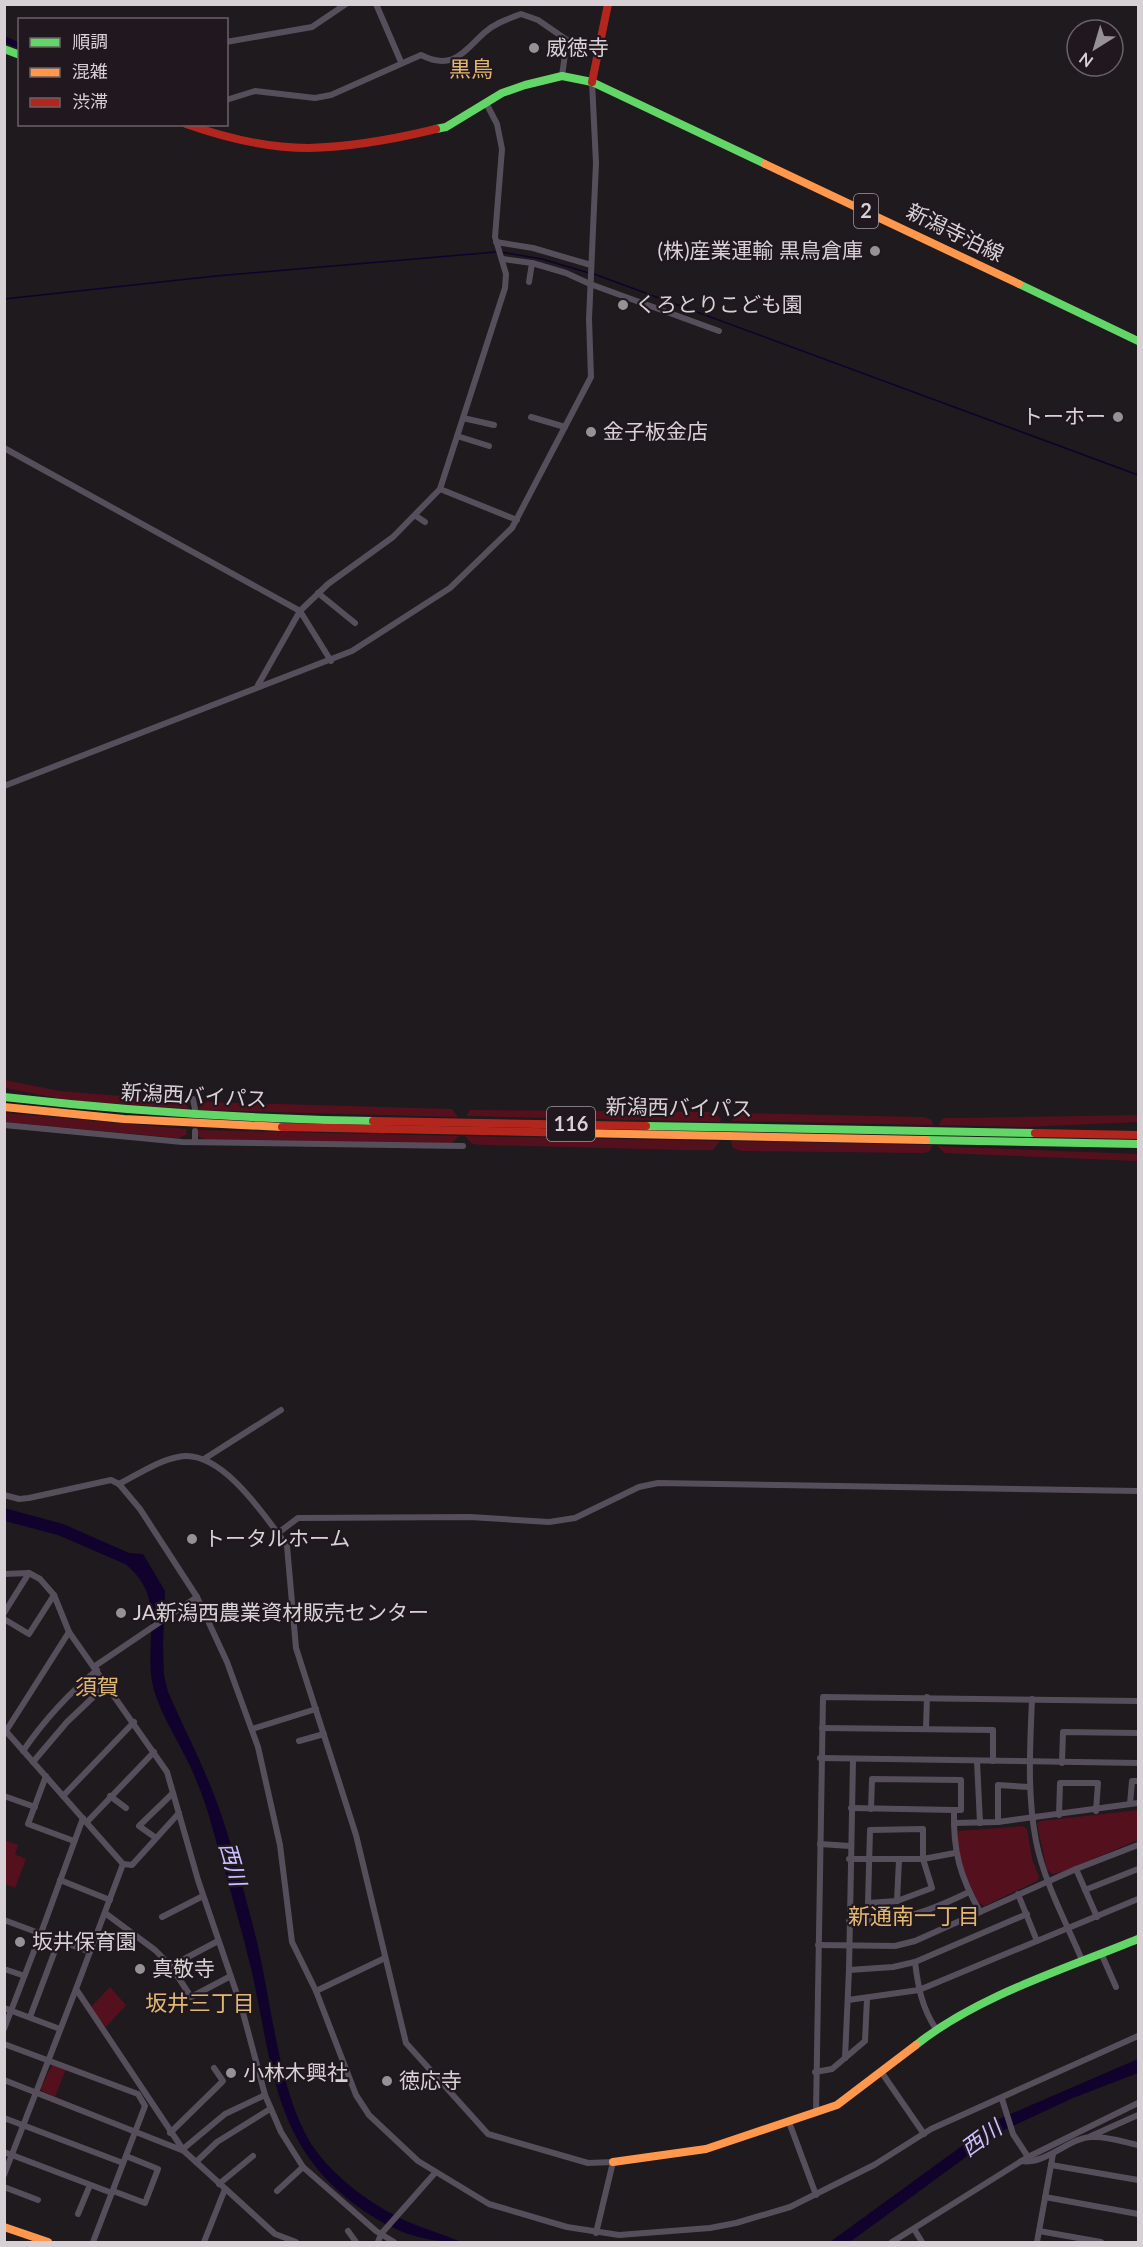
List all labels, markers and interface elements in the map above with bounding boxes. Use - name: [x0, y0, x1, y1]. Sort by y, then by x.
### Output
- legend: [18, 18, 228, 126]
- north arrow: [1065, 18, 1125, 78]
- text: 順調: [72, 30, 108, 52]
- place label: 威徳寺: [546, 34, 609, 59]
- marker: 威徳寺: [527, 41, 541, 55]
- text: N: [1075, 49, 1096, 72]
- district label: 黒鳥: [449, 55, 493, 82]
- text: 混雑: [72, 60, 108, 82]
- text: 渋滞: [72, 90, 108, 112]
- road number: 2: [854, 194, 878, 228]
- street label: 新潟寺泊線: [903, 197, 1008, 266]
- place label: (株)産業運輸 黒鳥倉庫: [657, 237, 863, 262]
- marker: (株)産業運輸 黒鳥倉庫: [868, 244, 882, 258]
- place label: くろとりこども園: [635, 291, 803, 316]
- marker: くろとりこども園: [616, 298, 630, 312]
- place label: トーホー: [1022, 403, 1106, 428]
- marker: トーホー: [1111, 410, 1125, 424]
- place label: 金子板金店: [603, 418, 708, 443]
- marker: 金子板金店: [584, 425, 598, 439]
- street label: 新潟西バイパス: [120, 1078, 268, 1111]
- street label: 新潟西バイパス: [606, 1093, 753, 1120]
- road number: 116: [547, 1107, 595, 1141]
- place label: トータルホーム: [204, 1525, 350, 1550]
- marker: トータルホーム: [185, 1532, 199, 1546]
- place label: JA新潟西農業資材販売センター: [133, 1599, 429, 1624]
- marker: JA新潟西農業資材販売センター: [114, 1606, 128, 1620]
- district label: 須賀: [75, 1673, 119, 1700]
- water label: 西川: [214, 1839, 253, 1891]
- district label: 新通南一丁目: [848, 1902, 980, 1929]
- place label: 坂井保育園: [32, 1928, 137, 1953]
- marker: 坂井保育園: [13, 1935, 27, 1949]
- place label: 真敬寺: [152, 1955, 215, 1980]
- marker: 真敬寺: [133, 1962, 147, 1976]
- district label: 坂井三丁目: [145, 1989, 255, 2016]
- place label: 小林木興社: [243, 2059, 348, 2084]
- marker: 小林木興社: [224, 2066, 238, 2080]
- place label: 徳応寺: [399, 2067, 462, 2092]
- marker: 徳応寺: [380, 2074, 394, 2088]
- water label: 西川: [955, 2113, 1008, 2161]

